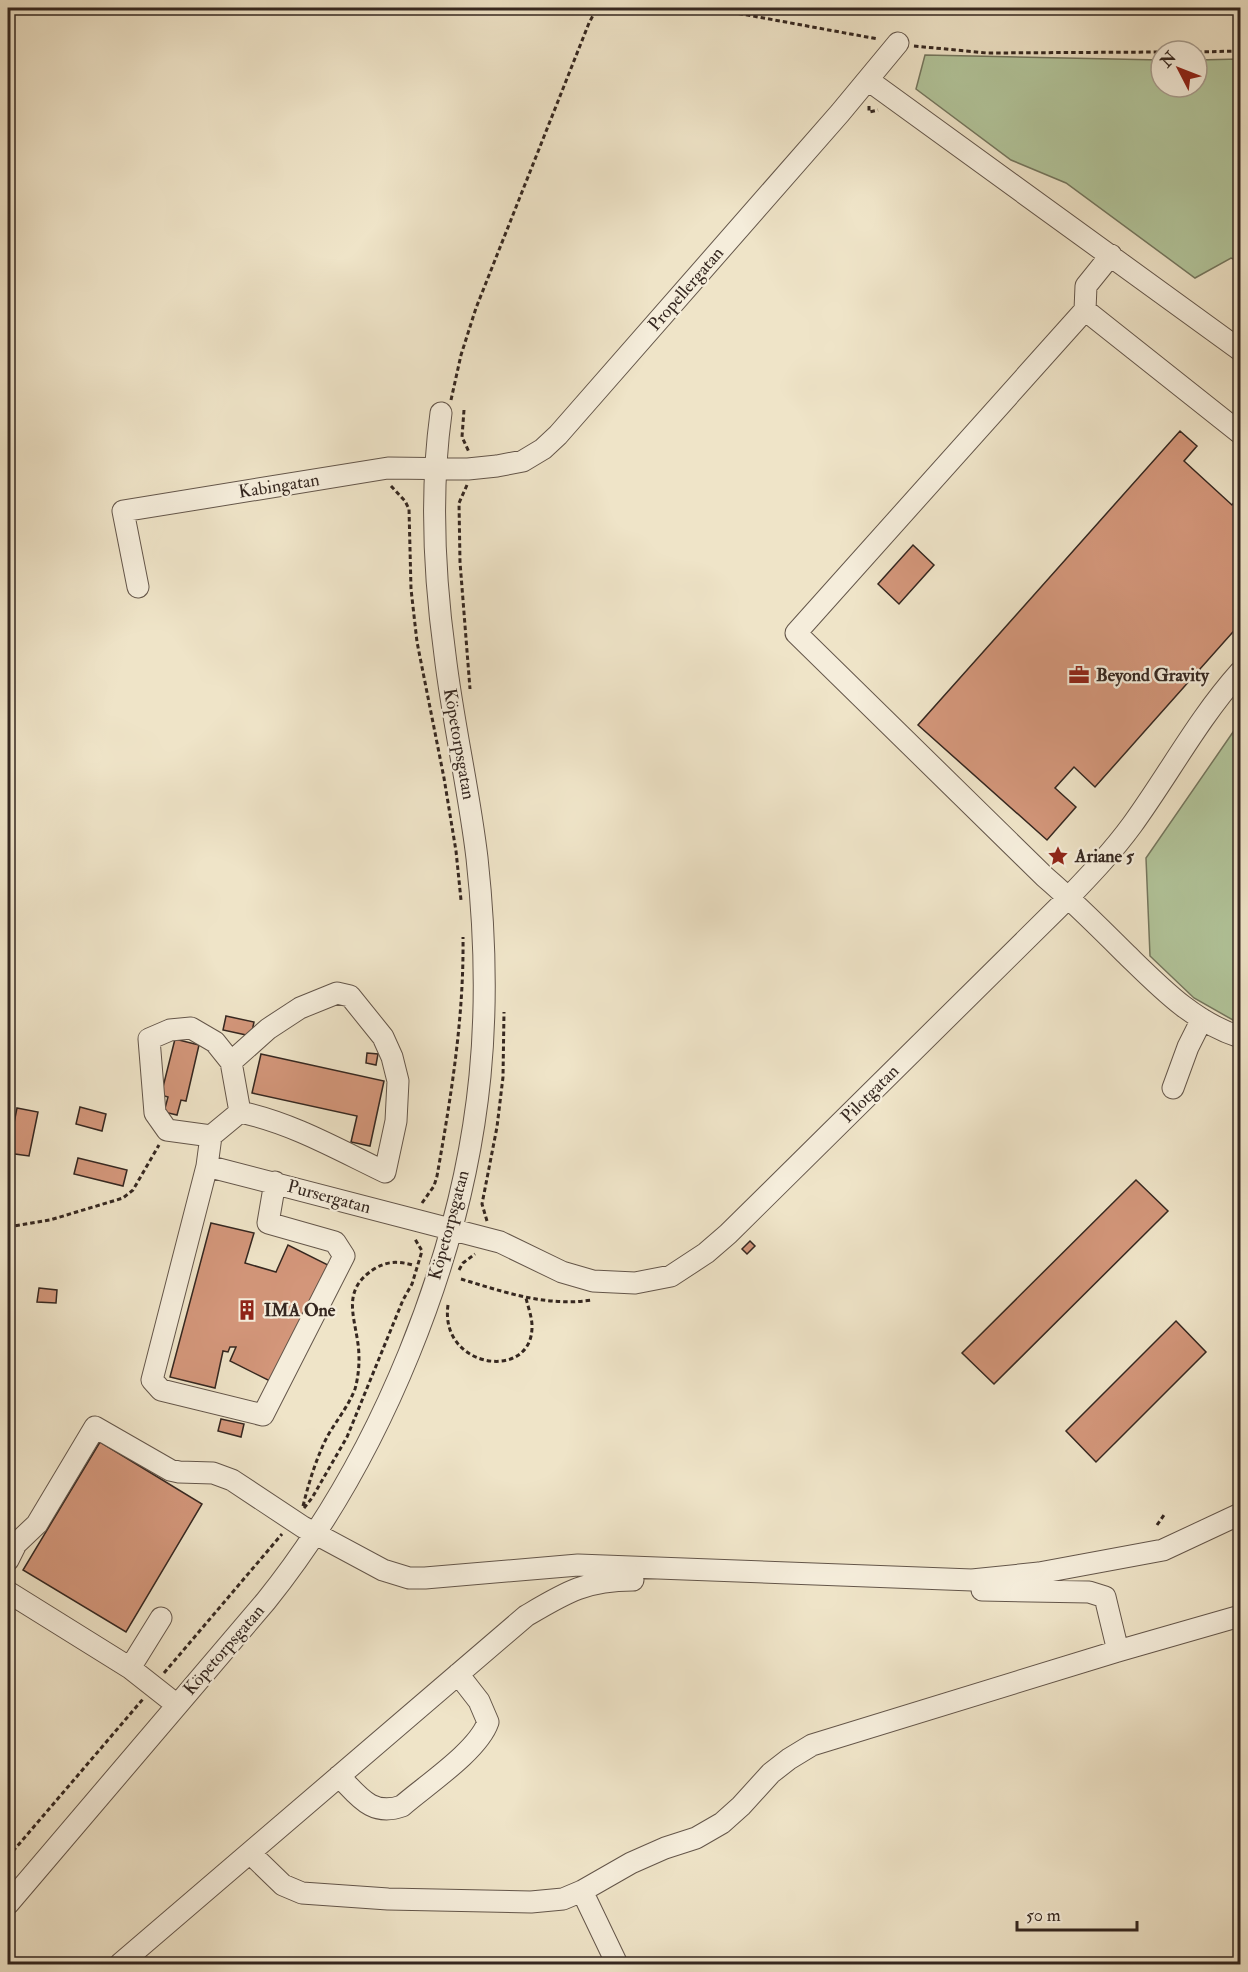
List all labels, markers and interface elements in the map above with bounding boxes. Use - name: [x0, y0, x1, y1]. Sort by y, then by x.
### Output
- north arrow: [1149, 39, 1209, 99]
- text: N: [1156, 47, 1181, 72]
- street label: Propellergatan: [643, 242, 729, 336]
- street label: Kabingatan: [237, 468, 321, 504]
- office icon: Beyond Gravity: [1067, 663, 1091, 687]
- place label: Beyond Gravity: [1096, 664, 1210, 687]
- street label: Köpetorpsgatan: [438, 686, 480, 802]
- place icon: Ariane 5: [1046, 844, 1070, 868]
- place label: Ariane 5: [1074, 845, 1135, 868]
- street label: Pilotgatan: [836, 1060, 904, 1128]
- street label: Köpetorpsgatan: [423, 1168, 475, 1282]
- street label: Pursergatan: [285, 1175, 373, 1219]
- building icon: IMA One: [235, 1298, 259, 1322]
- place label: IMA One: [264, 1299, 336, 1322]
- street label: Köpetorpsgatan: [178, 1600, 270, 1700]
- scale bar: [1017, 1894, 1137, 1932]
- text: 50 m: [1026, 1904, 1061, 1927]

